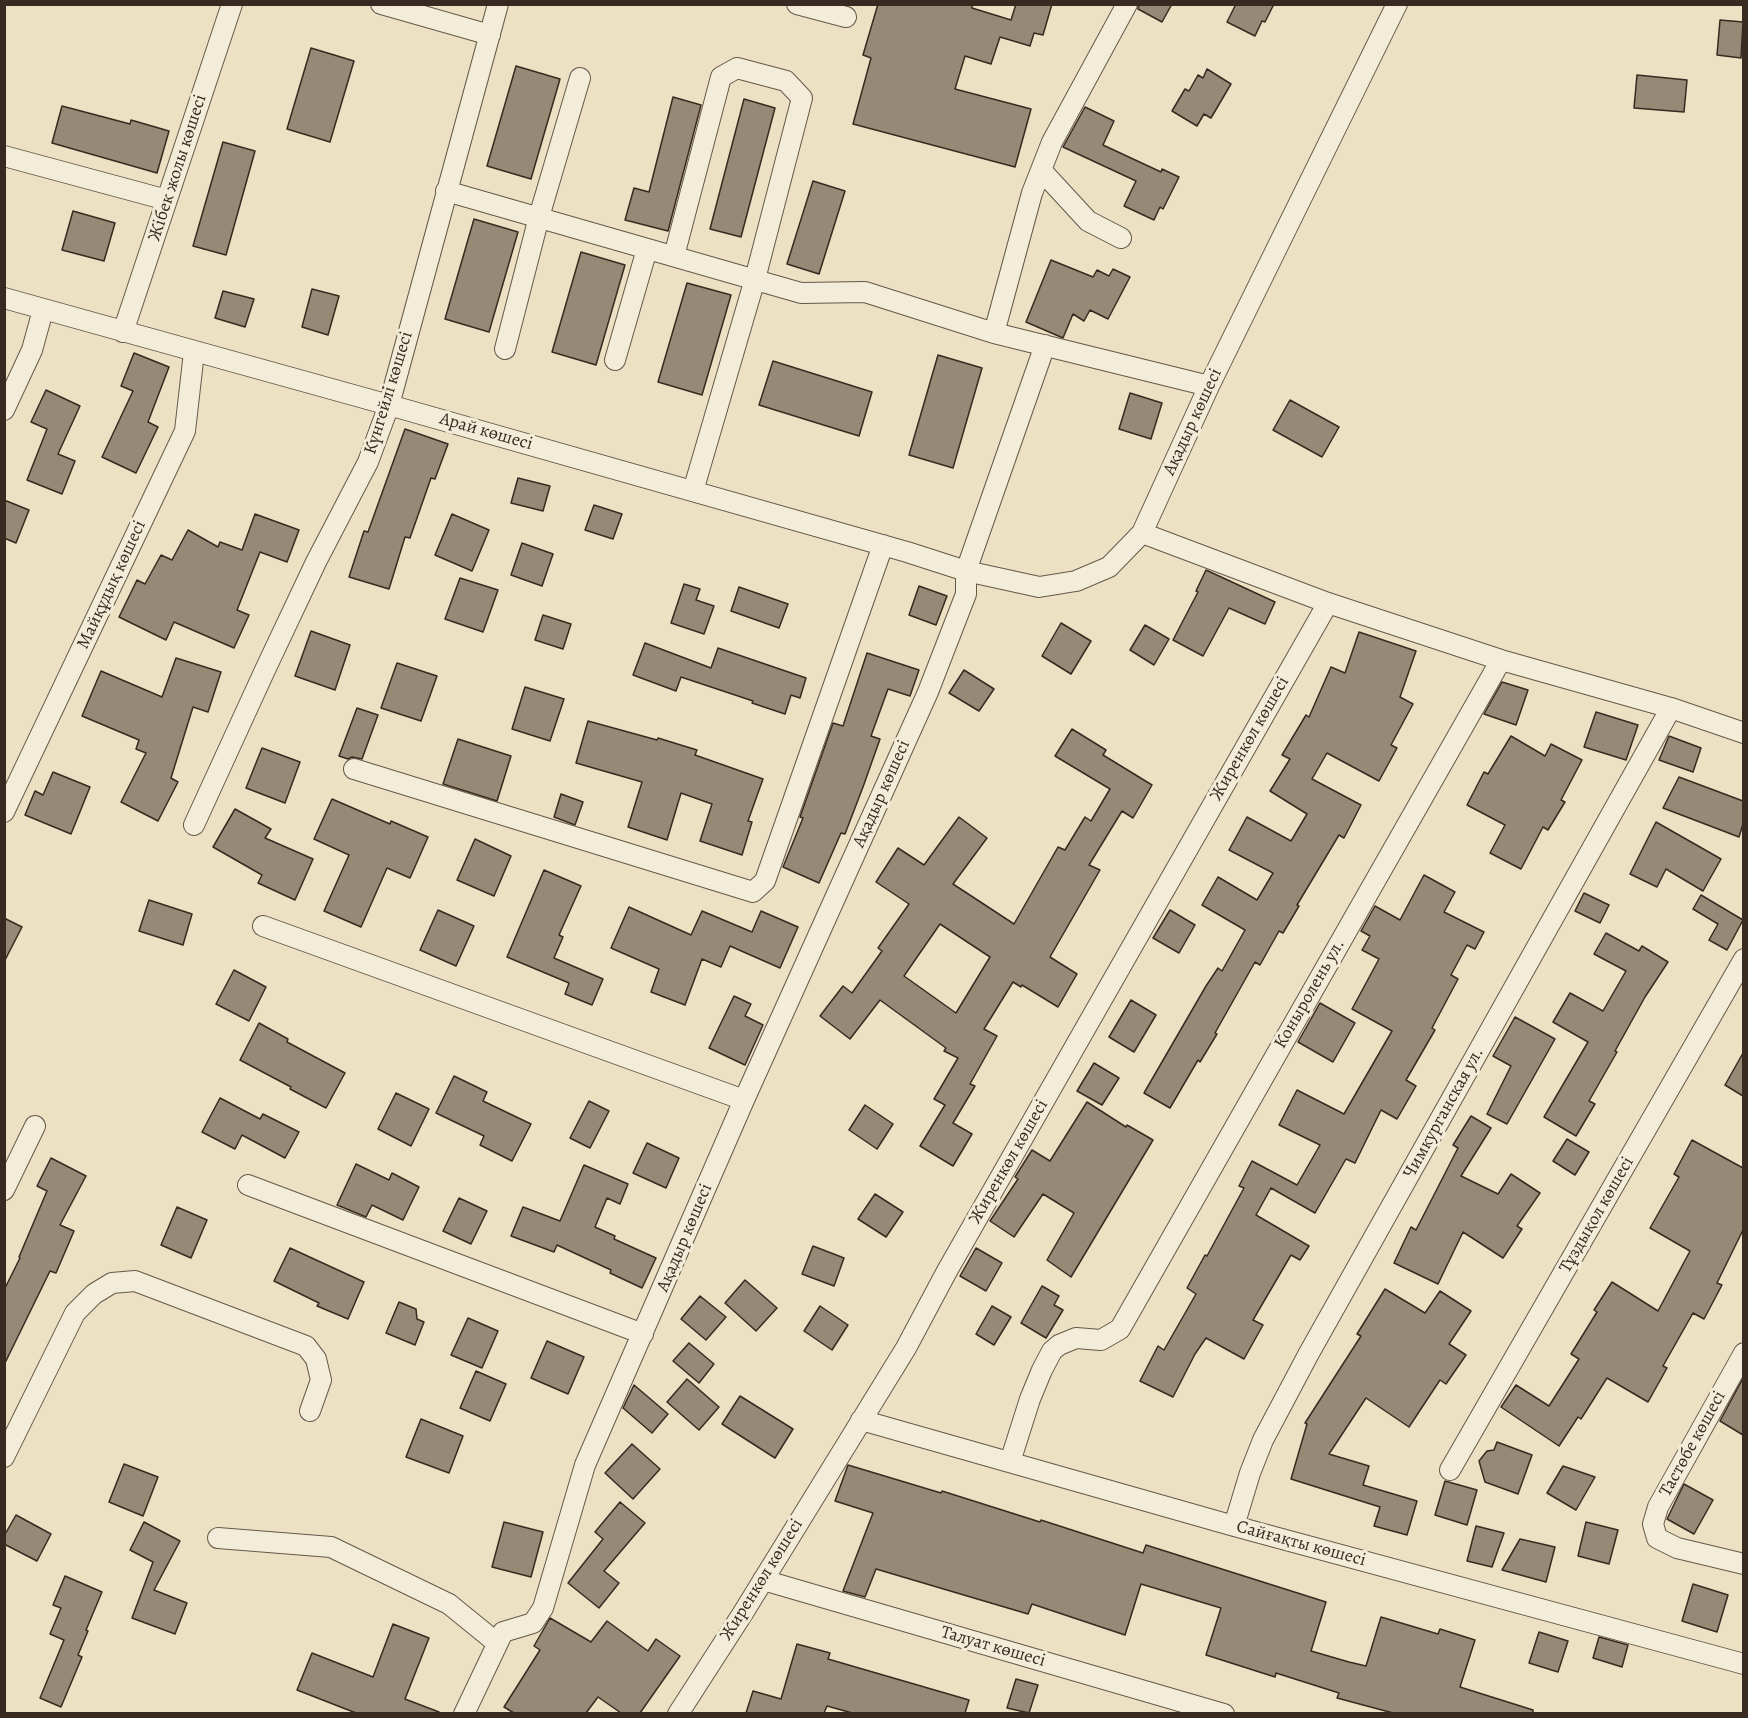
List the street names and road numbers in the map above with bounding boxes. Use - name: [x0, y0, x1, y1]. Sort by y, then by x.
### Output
- street label: Жібек жолы көшесі: [144, 92, 212, 244]
- street label: Күнгейлі көшесі: [360, 329, 418, 457]
- street label: Ақадыр көшесі: [1159, 365, 1227, 479]
- street label: Арай көшесі: [437, 408, 535, 456]
- street label: Майқұдық көшесі: [73, 517, 151, 653]
- street label: Жиренкөл көшесі: [1206, 673, 1294, 805]
- street label: Ақадыр көшесі: [849, 737, 915, 851]
- street label: Коныролень ул.: [1270, 935, 1350, 1053]
- street label: Чимкурганская ул.: [1399, 1044, 1489, 1182]
- street label: Жиренкөл көшесі: [965, 1096, 1053, 1228]
- street label: Тұздықол көшесі: [1555, 1153, 1639, 1277]
- street label: Ақадыр көшесі: [653, 1181, 717, 1295]
- street label: Тастөбе көшесі: [1655, 1387, 1731, 1501]
- street label: Жиренкөл көшесі: [716, 1515, 808, 1645]
- street label: Сайғақты көшесі: [1234, 1516, 1368, 1572]
- street label: Талуат көшесі: [938, 1622, 1048, 1672]

